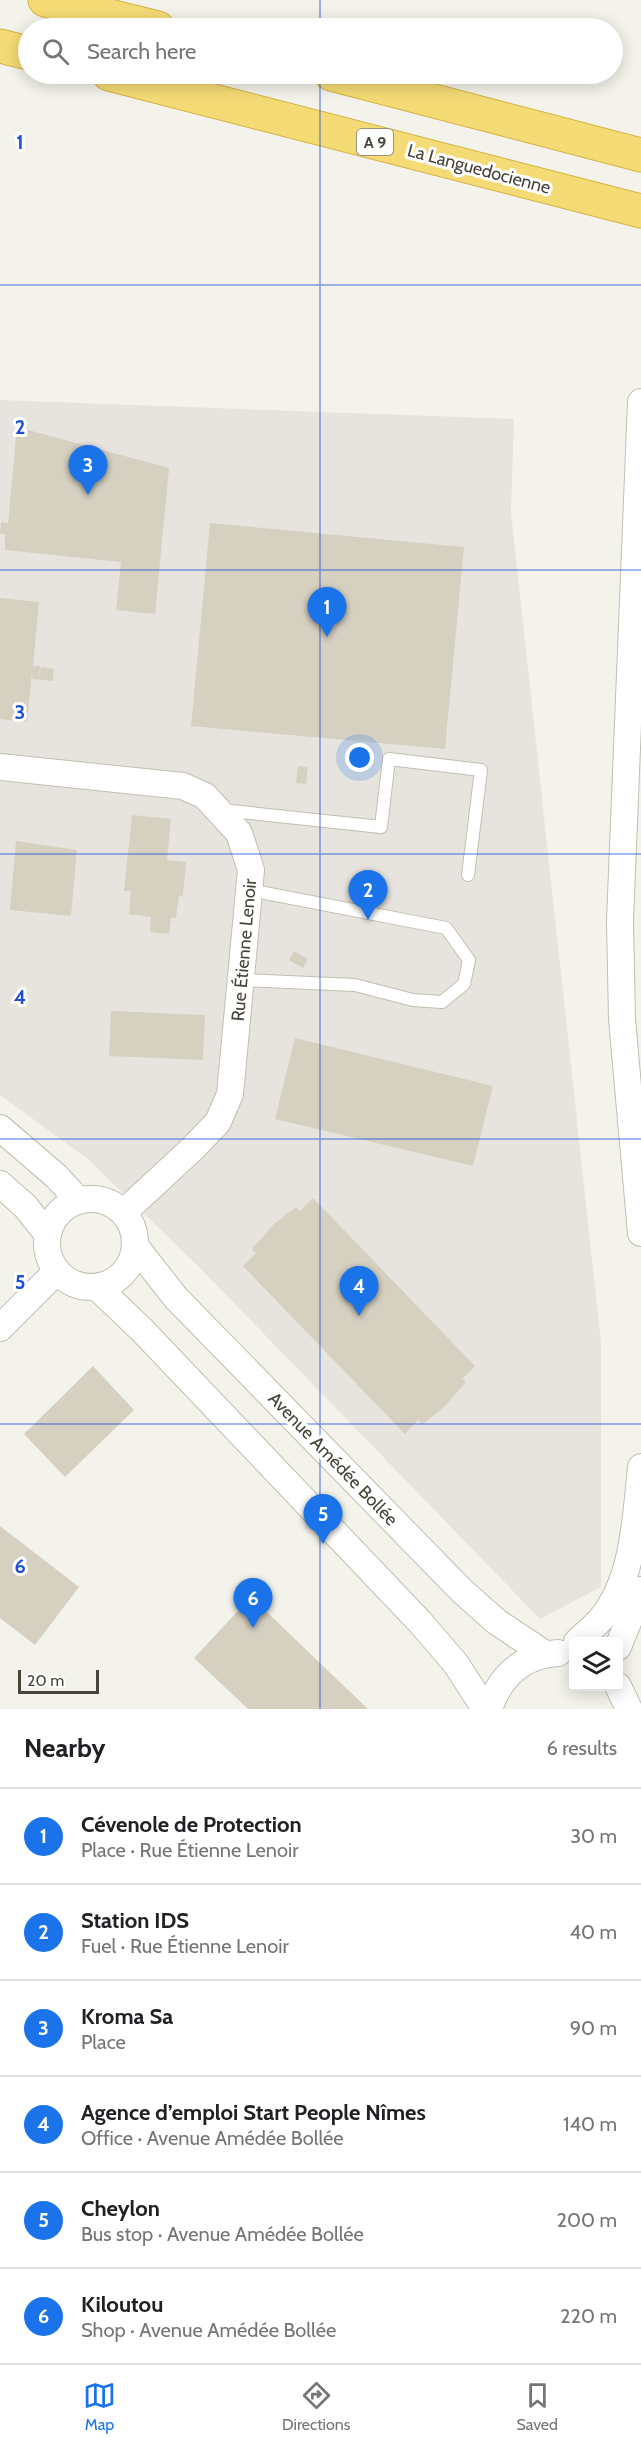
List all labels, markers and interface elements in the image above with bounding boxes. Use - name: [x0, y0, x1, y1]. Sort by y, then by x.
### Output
- search box: [18, 18, 623, 84]
- icon: search: [39, 35, 72, 68]
- text: Search here: [87, 38, 196, 65]
- road number: A 9: [357, 129, 393, 155]
- text: 1: [16, 130, 24, 154]
- street label: La Languedocienne: [405, 139, 553, 199]
- text: 2: [15, 415, 25, 439]
- pin: 3: [68, 446, 107, 495]
- pin: 1: [308, 588, 346, 637]
- text: 3: [15, 700, 25, 724]
- your location: [345, 743, 374, 772]
- pin: 2: [348, 870, 388, 920]
- street label: Rue Étienne Lenoir: [227, 877, 261, 1022]
- text: 4: [14, 985, 26, 1009]
- pin: 4: [340, 1266, 378, 1316]
- text: 5: [15, 1270, 25, 1294]
- street label: Avenue Amédée Bollée: [264, 1388, 402, 1530]
- pin: 5: [304, 1494, 342, 1544]
- text: 6: [14, 1554, 26, 1578]
- pin: 6: [234, 1578, 272, 1628]
- map controls: [569, 1637, 623, 1691]
- button: layers: [569, 1637, 623, 1691]
- scale bar: [18, 1667, 99, 1694]
- text: 20 m: [27, 1671, 64, 1690]
- text: Nearby: [24, 1732, 105, 1764]
- text: 6 results: [546, 1736, 617, 1760]
- text: Cévenole de Protection: [81, 1811, 302, 1838]
- text: 1: [40, 1824, 47, 1848]
- text: 30 m: [570, 1824, 617, 1848]
- text: Place · Rue Étienne Lenoir: [81, 1838, 299, 1862]
- text: Station IDS: [81, 1907, 189, 1934]
- text: 2: [38, 1920, 49, 1944]
- text: 40 m: [569, 1920, 617, 1944]
- text: Fuel · Rue Étienne Lenoir: [81, 1934, 289, 1958]
- text: Kroma Sa: [81, 2003, 173, 2030]
- text: 3: [38, 2016, 49, 2040]
- text: 90 m: [570, 2016, 617, 2040]
- text: Place: [81, 2030, 126, 2054]
- text: Agence d’emploi Start People Nîmes: [81, 2099, 426, 2126]
- text: 4: [37, 2112, 50, 2136]
- text: 140 m: [563, 2112, 617, 2136]
- text: Office · Avenue Amédée Bollée: [81, 2126, 344, 2150]
- text: Cheylon: [81, 2195, 160, 2222]
- text: 5: [38, 2208, 49, 2232]
- text: 200 m: [557, 2208, 617, 2232]
- text: Bus stop · Avenue Amédée Bollée: [81, 2222, 364, 2246]
- text: Kiloutou: [81, 2291, 163, 2318]
- text: 6: [38, 2304, 49, 2328]
- text: 220 m: [560, 2304, 617, 2328]
- text: Shop · Avenue Amédée Bollée: [81, 2318, 336, 2342]
- tab: Map: [83, 2379, 116, 2434]
- tab: Directions: [282, 2379, 350, 2434]
- tab: Saved: [516, 2379, 558, 2434]

